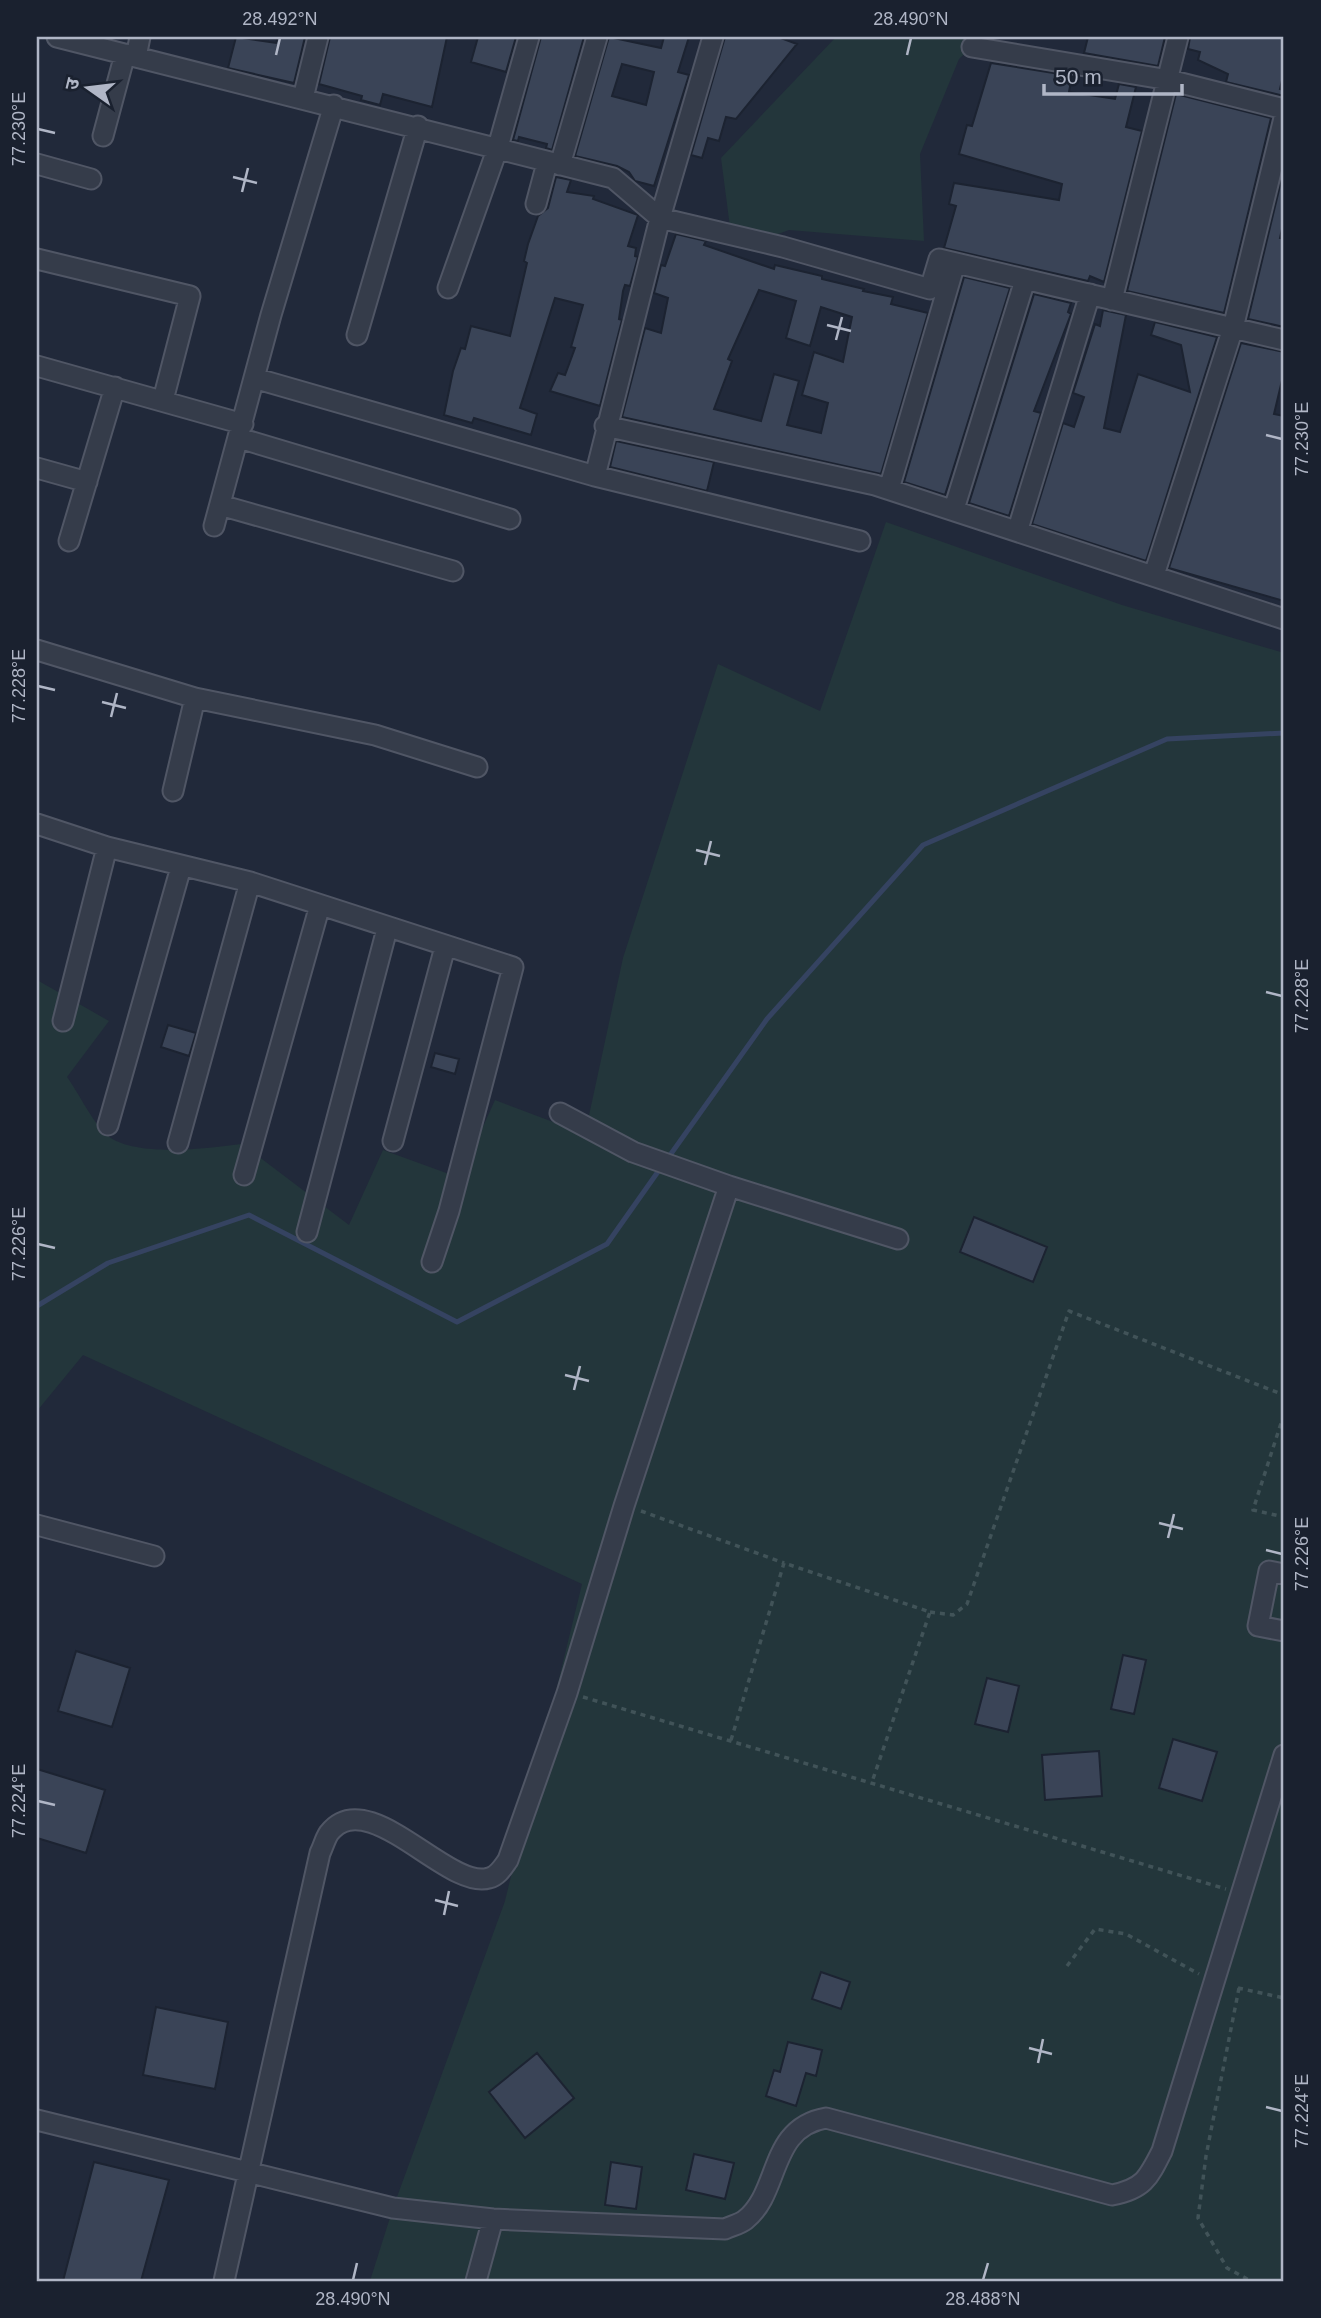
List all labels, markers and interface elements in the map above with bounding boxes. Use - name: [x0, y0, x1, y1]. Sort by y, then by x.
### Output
- text: 28.492°N: [242, 9, 318, 29]
- text: 28.490°N: [873, 9, 949, 29]
- north arrow: [52, 52, 122, 122]
- scale bar: [1044, 52, 1183, 96]
- text: 50 m: [1055, 65, 1102, 88]
- text: उ: [60, 75, 84, 92]
- text: 77.230°E: [9, 92, 29, 166]
- text: 77.230°E: [1292, 402, 1312, 476]
- text: 77.228°E: [9, 649, 29, 723]
- text: 77.228°E: [1292, 959, 1312, 1033]
- text: 77.226°E: [9, 1207, 29, 1281]
- text: 77.226°E: [1292, 1517, 1312, 1591]
- text: 77.224°E: [9, 1764, 29, 1838]
- text: 77.224°E: [1292, 2074, 1312, 2148]
- text: 28.490°N: [315, 2289, 391, 2309]
- text: 28.488°N: [945, 2289, 1021, 2309]

